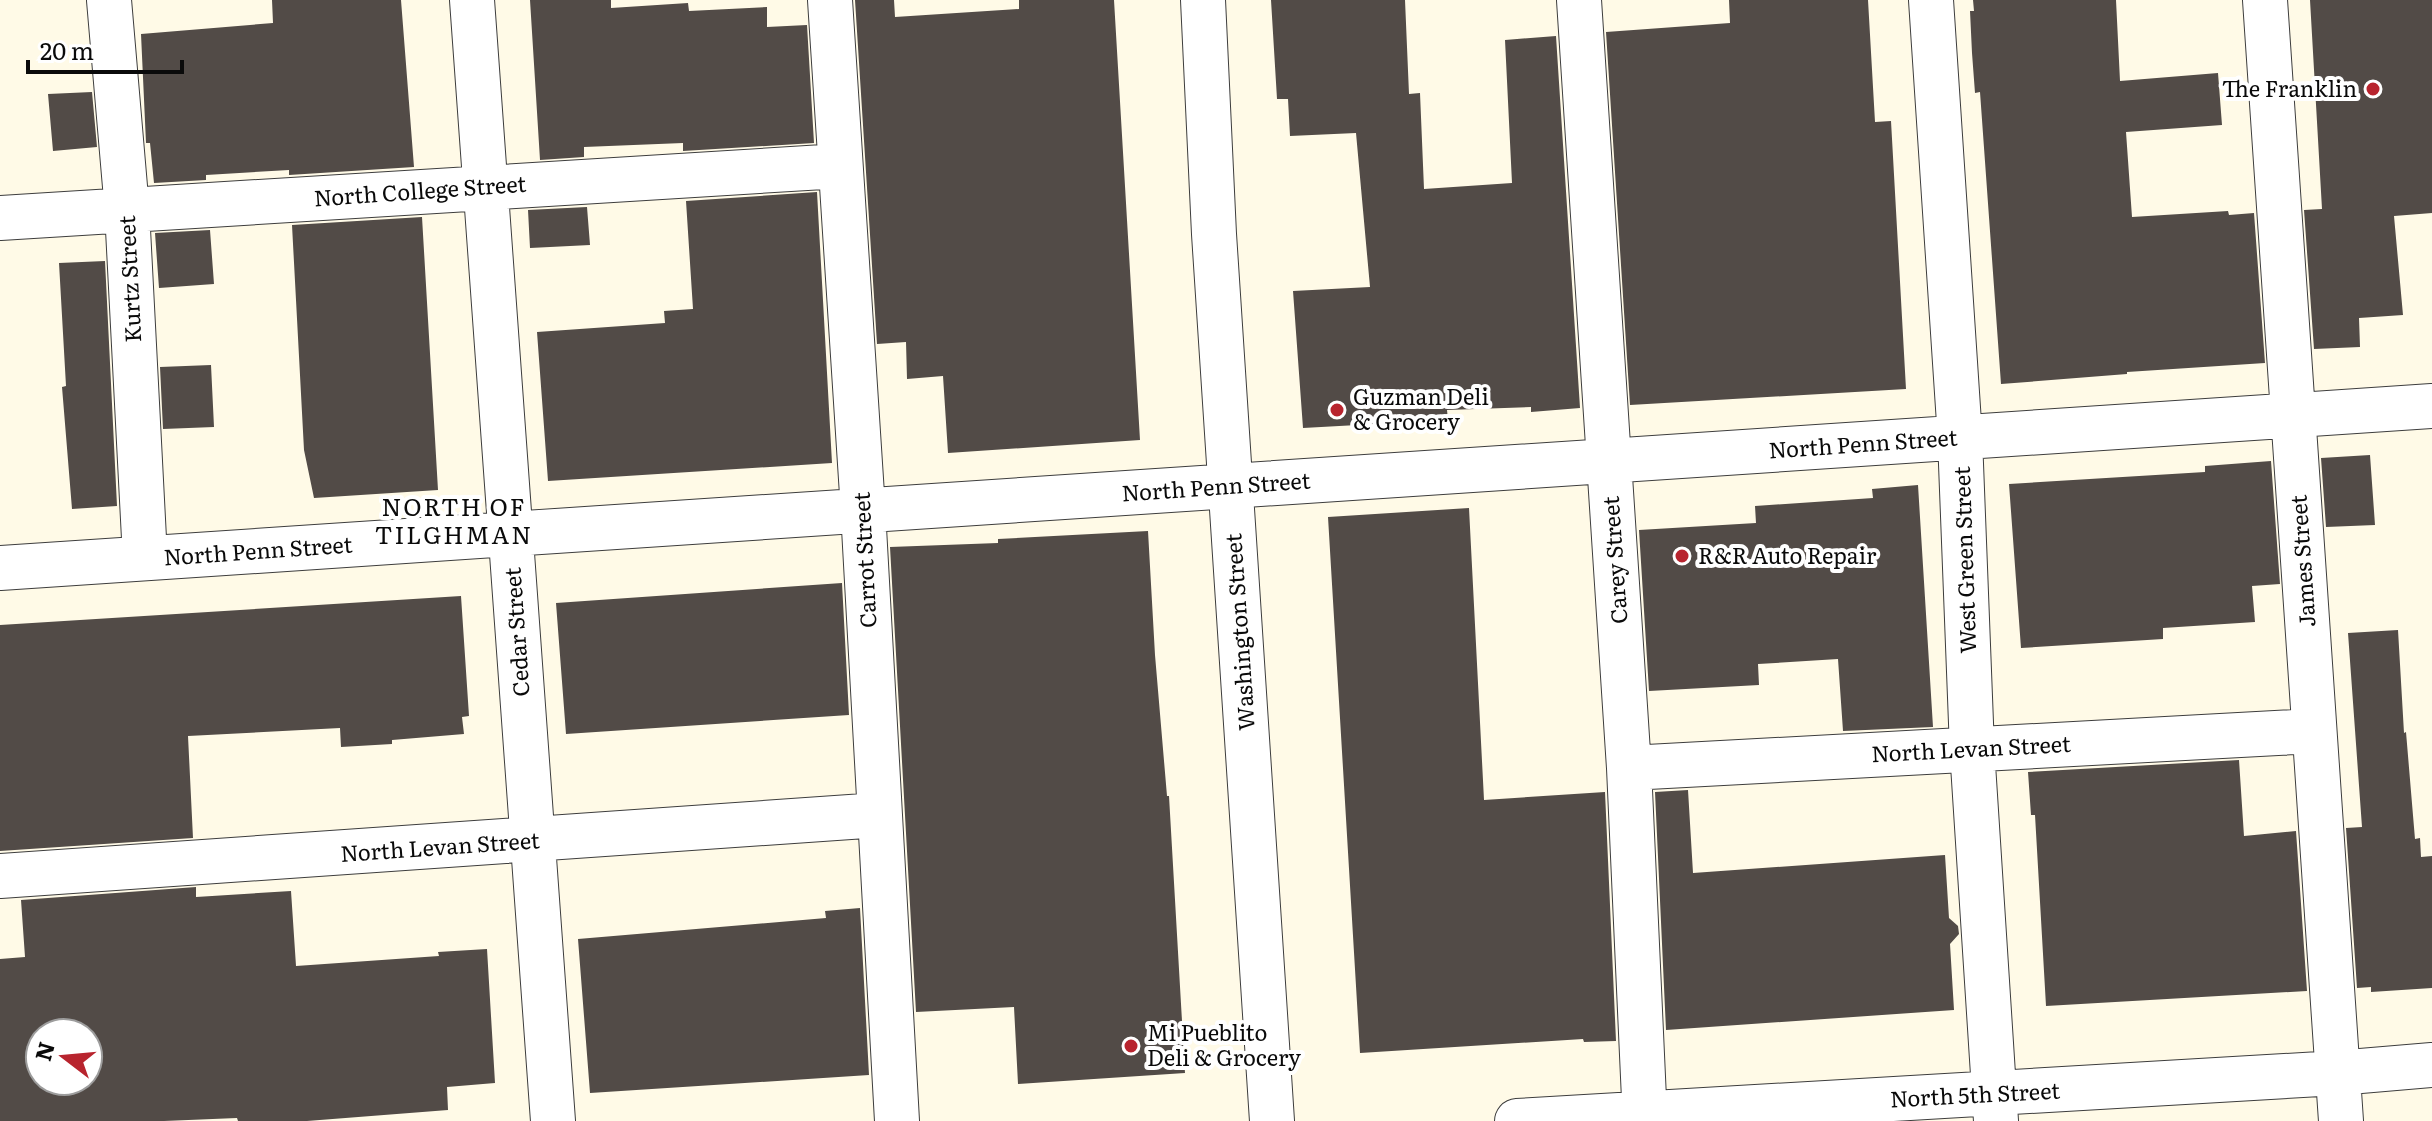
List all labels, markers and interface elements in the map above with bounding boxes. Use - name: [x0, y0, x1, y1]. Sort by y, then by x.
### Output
- scale bar: [28, 24, 182, 74]
- text: 20 m: [40, 32, 94, 67]
- place label: The Franklin: [2222, 71, 2357, 104]
- marker: The Franklin: [2364, 80, 2382, 98]
- street label: North College Street: [313, 166, 527, 213]
- street label: Kurtz Street: [109, 215, 148, 343]
- place label: Guzman Deli & Grocery: [1353, 379, 1489, 437]
- marker: Guzman Deli & Grocery: [1328, 401, 1346, 419]
- street label: North Penn Street: [1768, 419, 1958, 466]
- street label: North Penn Street: [1121, 462, 1311, 509]
- street label: West Green Street: [1944, 466, 1983, 654]
- district label: NORTH OF TILGHMAN: [375, 488, 533, 551]
- street label: Carrot Street: [843, 491, 884, 629]
- street label: James Street: [2280, 494, 2323, 628]
- street label: Carey Street: [1593, 495, 1634, 625]
- street label: North Penn Street: [163, 526, 353, 573]
- street label: Washington Street: [1215, 532, 1262, 732]
- place label: R&R Auto Repair: [1698, 538, 1877, 571]
- marker: R&R Auto Repair: [1673, 547, 1691, 565]
- street label: Cedar Street: [495, 566, 536, 698]
- street label: North Levan Street: [1870, 726, 2072, 769]
- street label: North Levan Street: [339, 822, 541, 869]
- place label: Mi Pueblito Deli & Grocery: [1147, 1015, 1301, 1073]
- north arrow: [24, 1017, 104, 1097]
- marker: Mi Pueblito Deli & Grocery: [1122, 1037, 1140, 1055]
- text: N: [25, 1038, 62, 1064]
- street label: North 5th Street: [1889, 1073, 2061, 1114]

